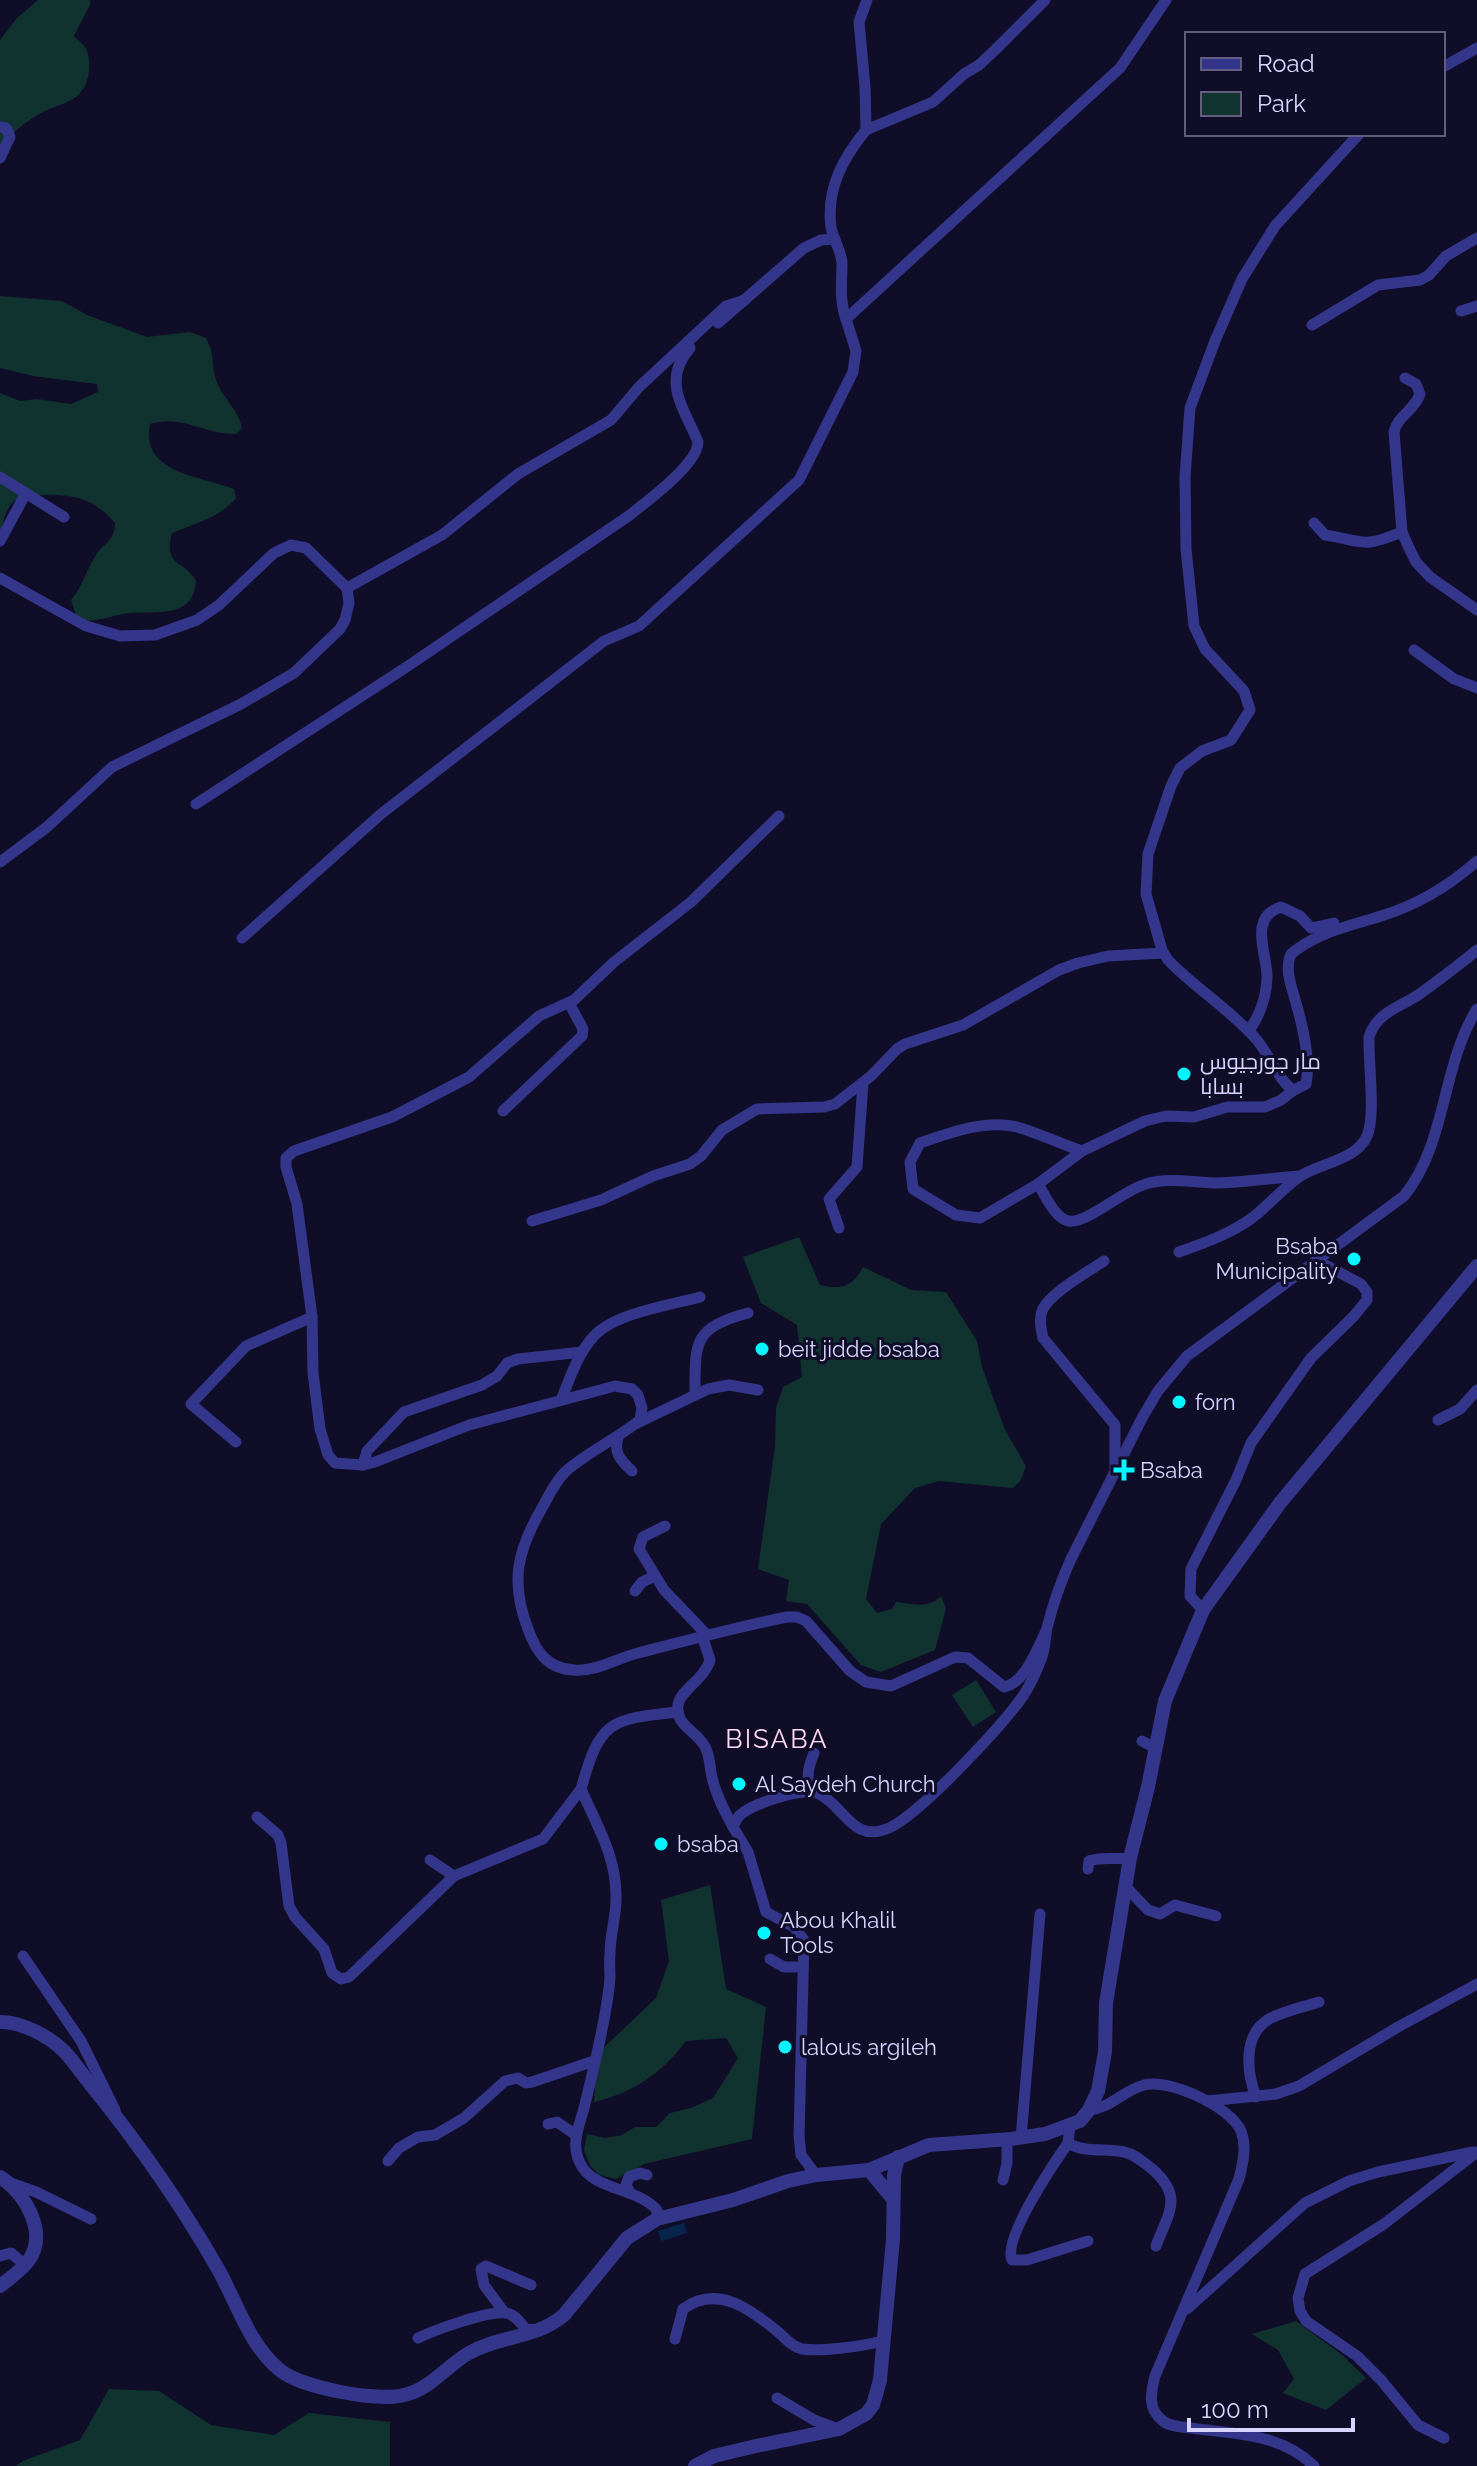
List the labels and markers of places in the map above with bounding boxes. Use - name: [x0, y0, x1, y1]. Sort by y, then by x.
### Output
- place label: مار جورجيوس بسابا: [1200, 1048, 1321, 1099]
- marker: مار جورجيوس بسابا: [1175, 1065, 1193, 1083]
- place label: Bsaba Municipality: [1216, 1233, 1338, 1284]
- marker: Bsaba Municipality: [1345, 1250, 1363, 1268]
- place label: beit jidde bsaba: [778, 1336, 940, 1362]
- marker: beit jidde bsaba: [753, 1340, 771, 1358]
- place label: forn: [1195, 1389, 1236, 1415]
- marker: forn: [1170, 1393, 1188, 1411]
- place label: Bsaba: [1140, 1457, 1203, 1483]
- marker: Bsaba: [1115, 1461, 1133, 1479]
- place label: Al Saydeh Church: [755, 1771, 936, 1797]
- marker: Al Saydeh Church: [730, 1775, 748, 1793]
- place label: bsaba: [677, 1831, 739, 1857]
- marker: bsaba: [652, 1835, 670, 1853]
- place label: Abou Khalil Tools: [780, 1907, 896, 1958]
- marker: Abou Khalil Tools: [755, 1924, 773, 1942]
- place label: lalous argileh: [801, 2034, 937, 2060]
- marker: lalous argileh: [776, 2038, 794, 2056]

